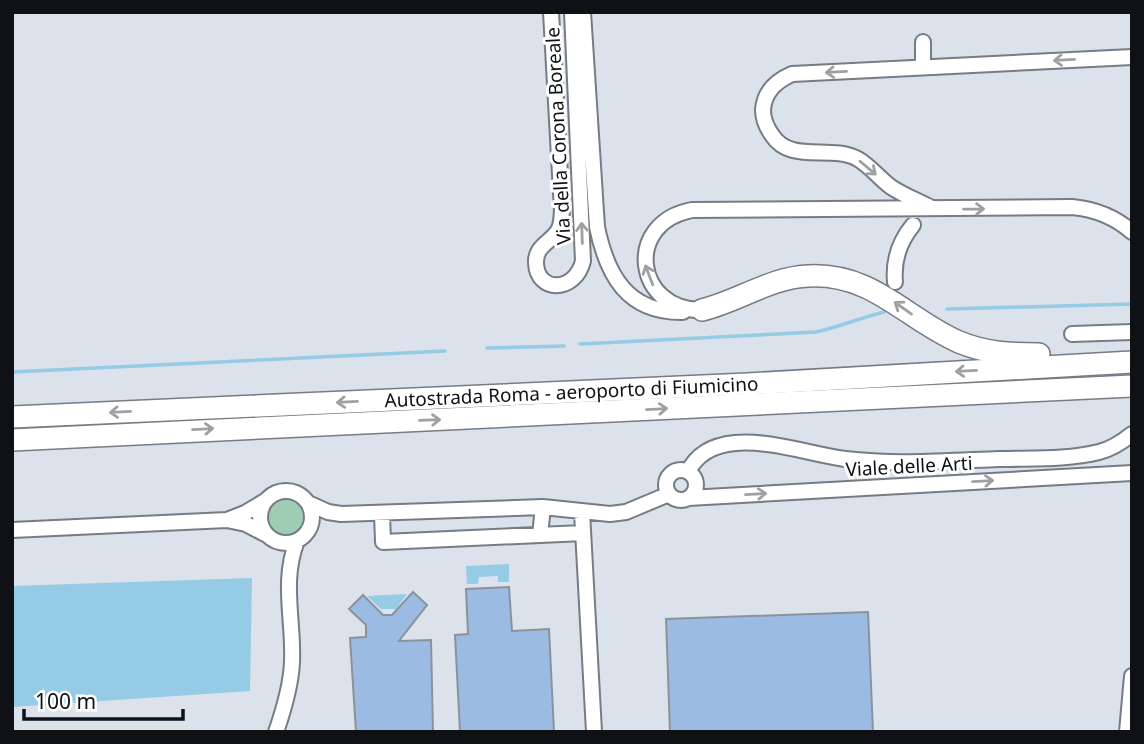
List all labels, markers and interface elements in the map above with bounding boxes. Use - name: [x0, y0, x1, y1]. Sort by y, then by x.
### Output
- street label: Via della Corona Boreale: [539, 27, 577, 245]
- one-way arrow: [1052, 54, 1075, 67]
- one-way arrow: [825, 65, 848, 78]
- one-way arrow: [859, 160, 877, 176]
- one-way arrow: [962, 202, 985, 216]
- one-way arrow: [575, 221, 589, 244]
- one-way arrow: [642, 265, 655, 287]
- one-way arrow: [894, 301, 913, 316]
- one-way arrow: [955, 365, 978, 378]
- street label: Autostrada Roma - aeroporto di Fiumicino: [384, 370, 759, 413]
- one-way arrow: [336, 395, 359, 408]
- one-way arrow: [645, 402, 668, 415]
- one-way arrow: [109, 406, 132, 419]
- one-way arrow: [418, 413, 441, 426]
- one-way arrow: [191, 423, 214, 436]
- street label: Viale delle Arti: [845, 450, 973, 482]
- one-way arrow: [971, 475, 994, 488]
- one-way arrow: [744, 488, 767, 501]
- scale bar: [24, 678, 184, 722]
- text: 100 m: [35, 687, 96, 715]

